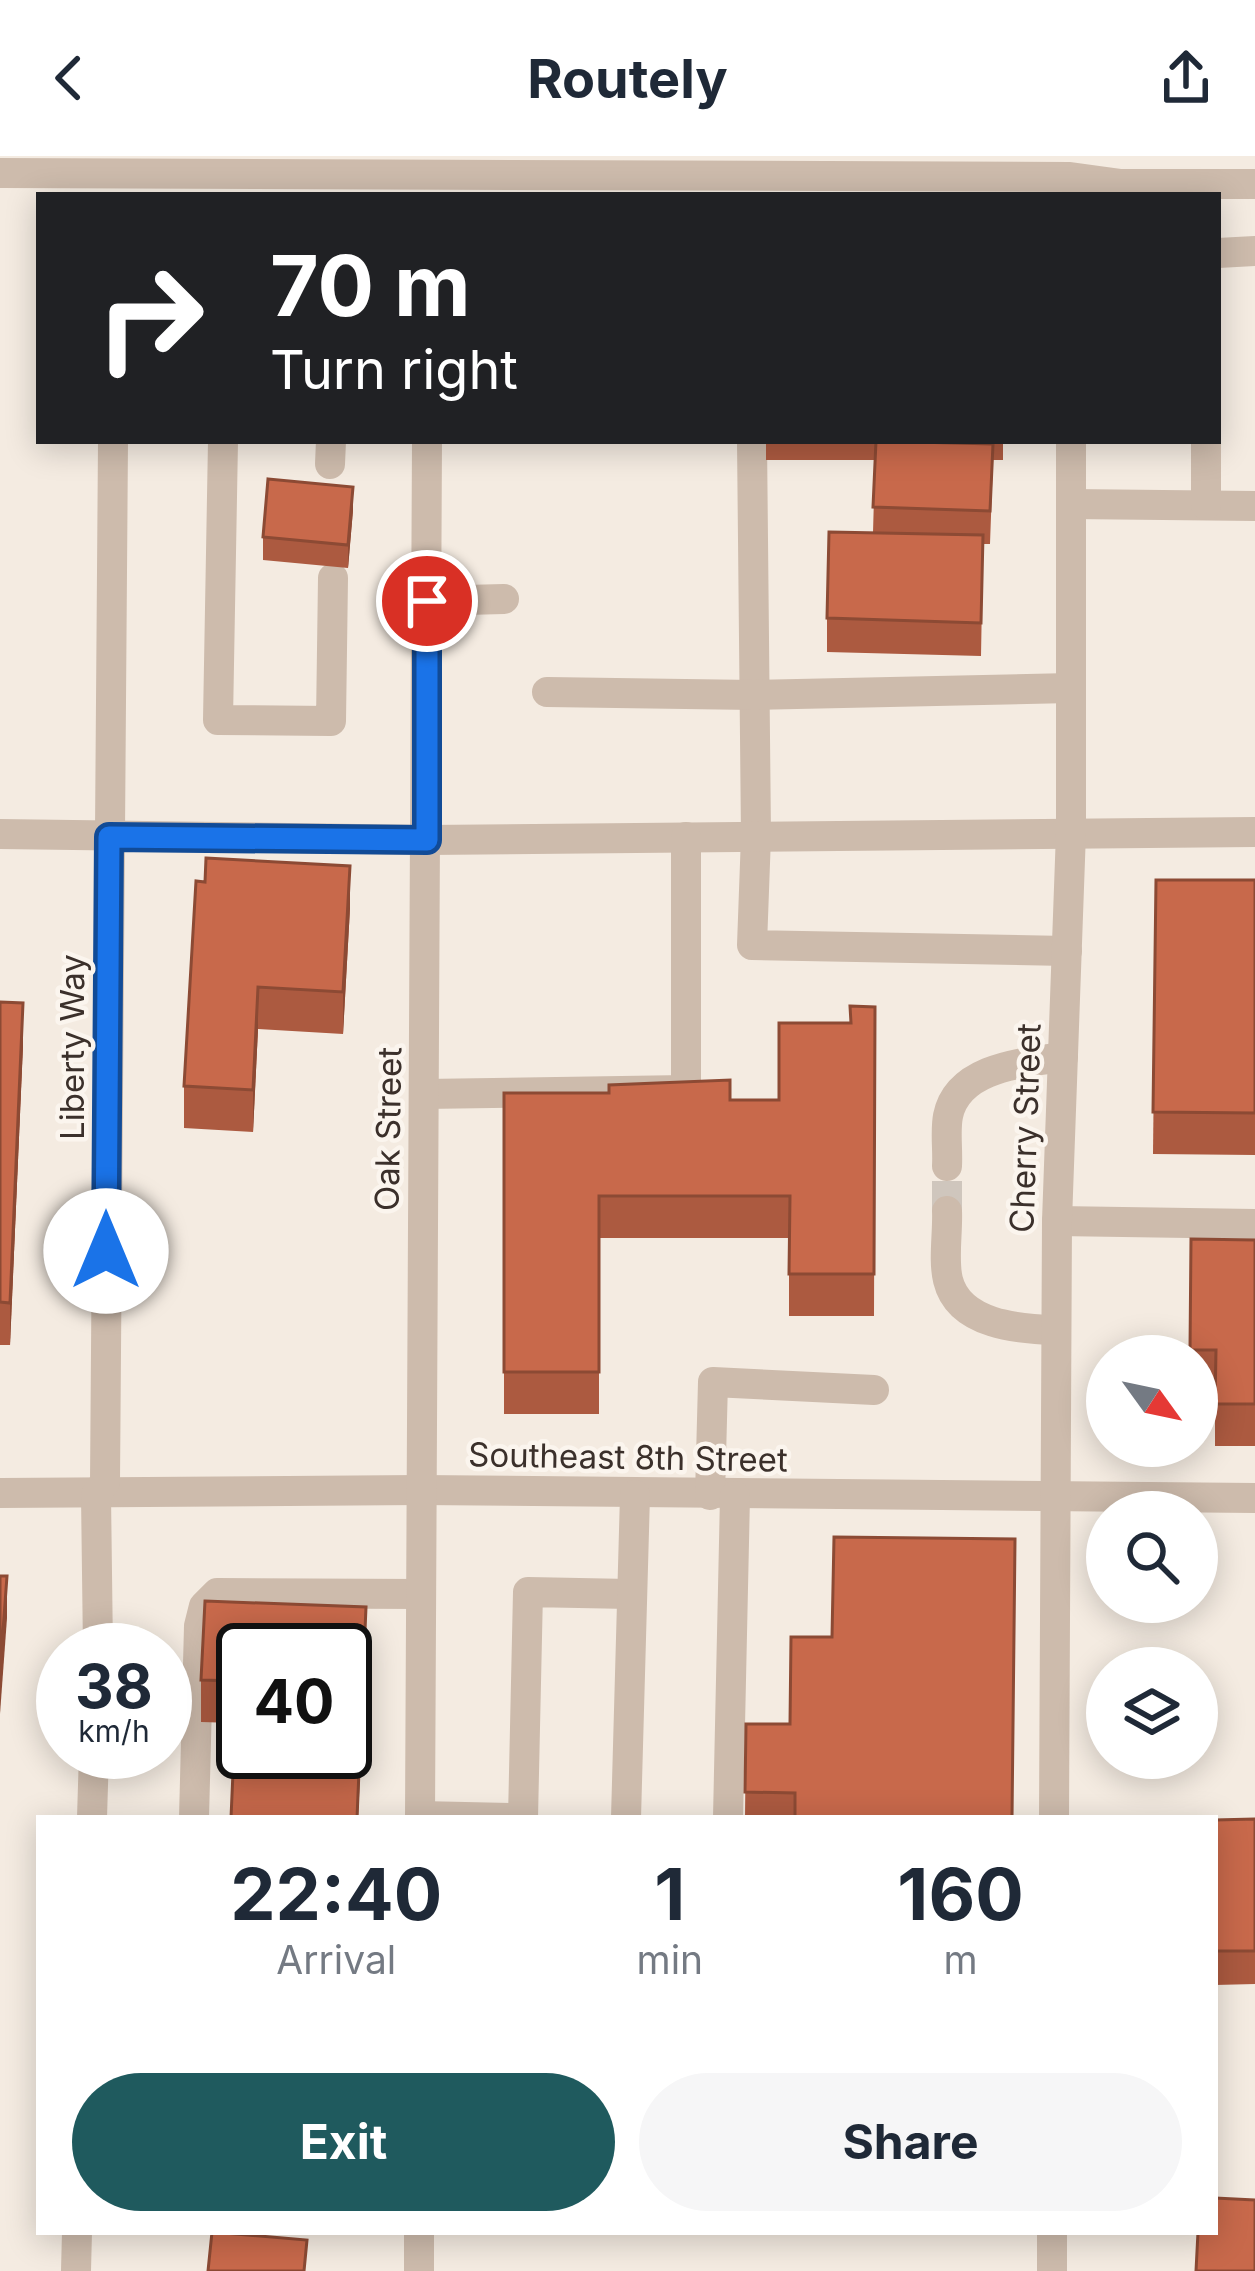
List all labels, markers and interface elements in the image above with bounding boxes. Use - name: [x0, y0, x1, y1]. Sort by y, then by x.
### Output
- icon: back: [36, 45, 102, 111]
- icon: share: [1153, 45, 1219, 111]
- text: Routely: [527, 46, 728, 111]
- text: 70 m: [270, 235, 471, 336]
- icon: right: [72, 240, 228, 396]
- text: Turn right: [270, 337, 518, 402]
- pin: [376, 550, 478, 652]
- icon: arrive: [394, 568, 460, 634]
- street label: Liberty Way: [52, 954, 92, 1140]
- street label: Cherry Street: [1001, 1022, 1049, 1233]
- street label: Oak Street: [367, 1046, 409, 1211]
- position arrow: [43, 1188, 169, 1314]
- north arrow: [1086, 1335, 1218, 1467]
- map controls: [1086, 1335, 1218, 1779]
- street label: Southeast 8th Street: [468, 1434, 788, 1480]
- button: search: [1086, 1491, 1218, 1623]
- speed limit sign: 40: [216, 1623, 372, 1779]
- button: layers: [1086, 1647, 1218, 1779]
- text: 38: [75, 1650, 153, 1722]
- text: km/h: [78, 1713, 150, 1749]
- text: 22:40: [230, 1850, 442, 1937]
- text: 1: [654, 1850, 685, 1937]
- text: 160: [897, 1850, 1024, 1937]
- text: Arrival: [276, 1936, 396, 1983]
- text: min: [636, 1936, 703, 1983]
- text: m: [943, 1936, 978, 1983]
- button: Exit: [72, 2073, 615, 2211]
- button: Share: [639, 2073, 1182, 2211]

